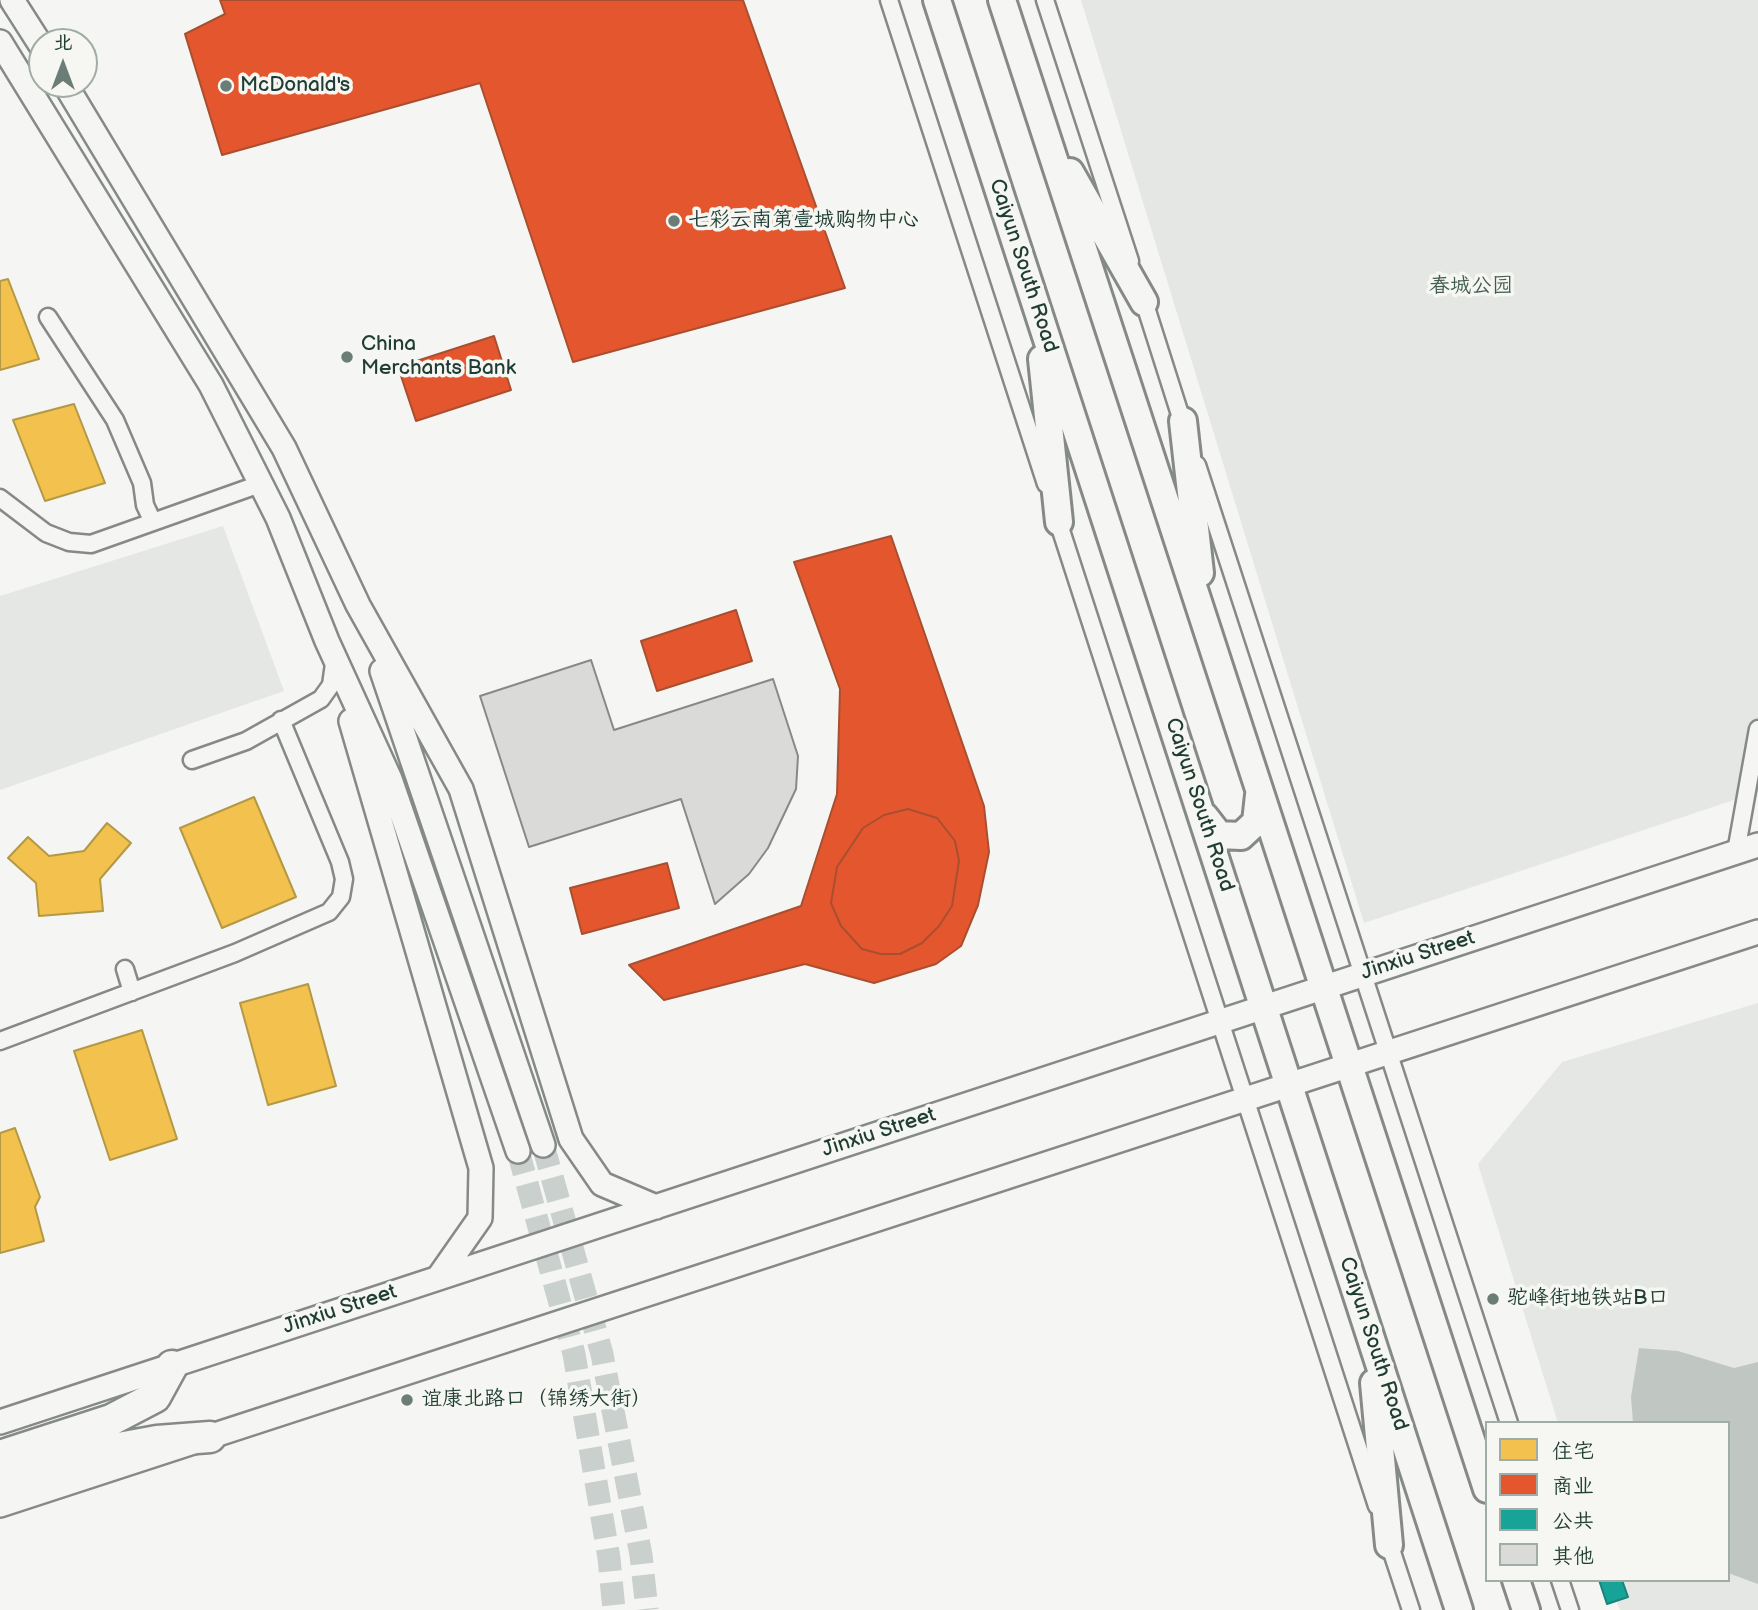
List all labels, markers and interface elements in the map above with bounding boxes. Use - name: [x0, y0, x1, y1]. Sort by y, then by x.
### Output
- north arrow: [28, 28, 98, 98]
- text: 北: [53, 32, 73, 55]
- place label: McDonald's: [240, 73, 350, 99]
- marker: McDonald's: [218, 78, 234, 94]
- street label: Caiyun South Road: [983, 176, 1063, 356]
- place label: 七彩云南第壹城购物中心: [688, 208, 919, 234]
- marker: 七彩云南第壹城购物中心: [666, 213, 682, 229]
- park label: 春城公园: [1429, 274, 1513, 300]
- place label: China Merchants Bank: [361, 332, 516, 382]
- marker: China Merchants Bank: [339, 349, 355, 365]
- street label: Caiyun South Road: [1159, 715, 1239, 895]
- street label: Jinxiu Street: [1358, 926, 1478, 986]
- street label: Jinxiu Street: [819, 1103, 939, 1163]
- street label: Caiyun South Road: [1333, 1254, 1413, 1434]
- street label: Jinxiu Street: [280, 1280, 400, 1340]
- place label: 驼峰街地铁站B口: [1507, 1286, 1668, 1312]
- marker: 驼峰街地铁站B口: [1485, 1291, 1501, 1307]
- place label: 谊康北路口（锦绣大街）: [421, 1387, 652, 1413]
- marker: 谊康北路口（锦绣大街）: [399, 1392, 415, 1408]
- legend: [1485, 1421, 1730, 1582]
- text: 住宅: [1552, 1439, 1594, 1464]
- text: 商业: [1552, 1474, 1594, 1499]
- text: 公共: [1552, 1509, 1594, 1534]
- text: 其他: [1552, 1544, 1594, 1569]

